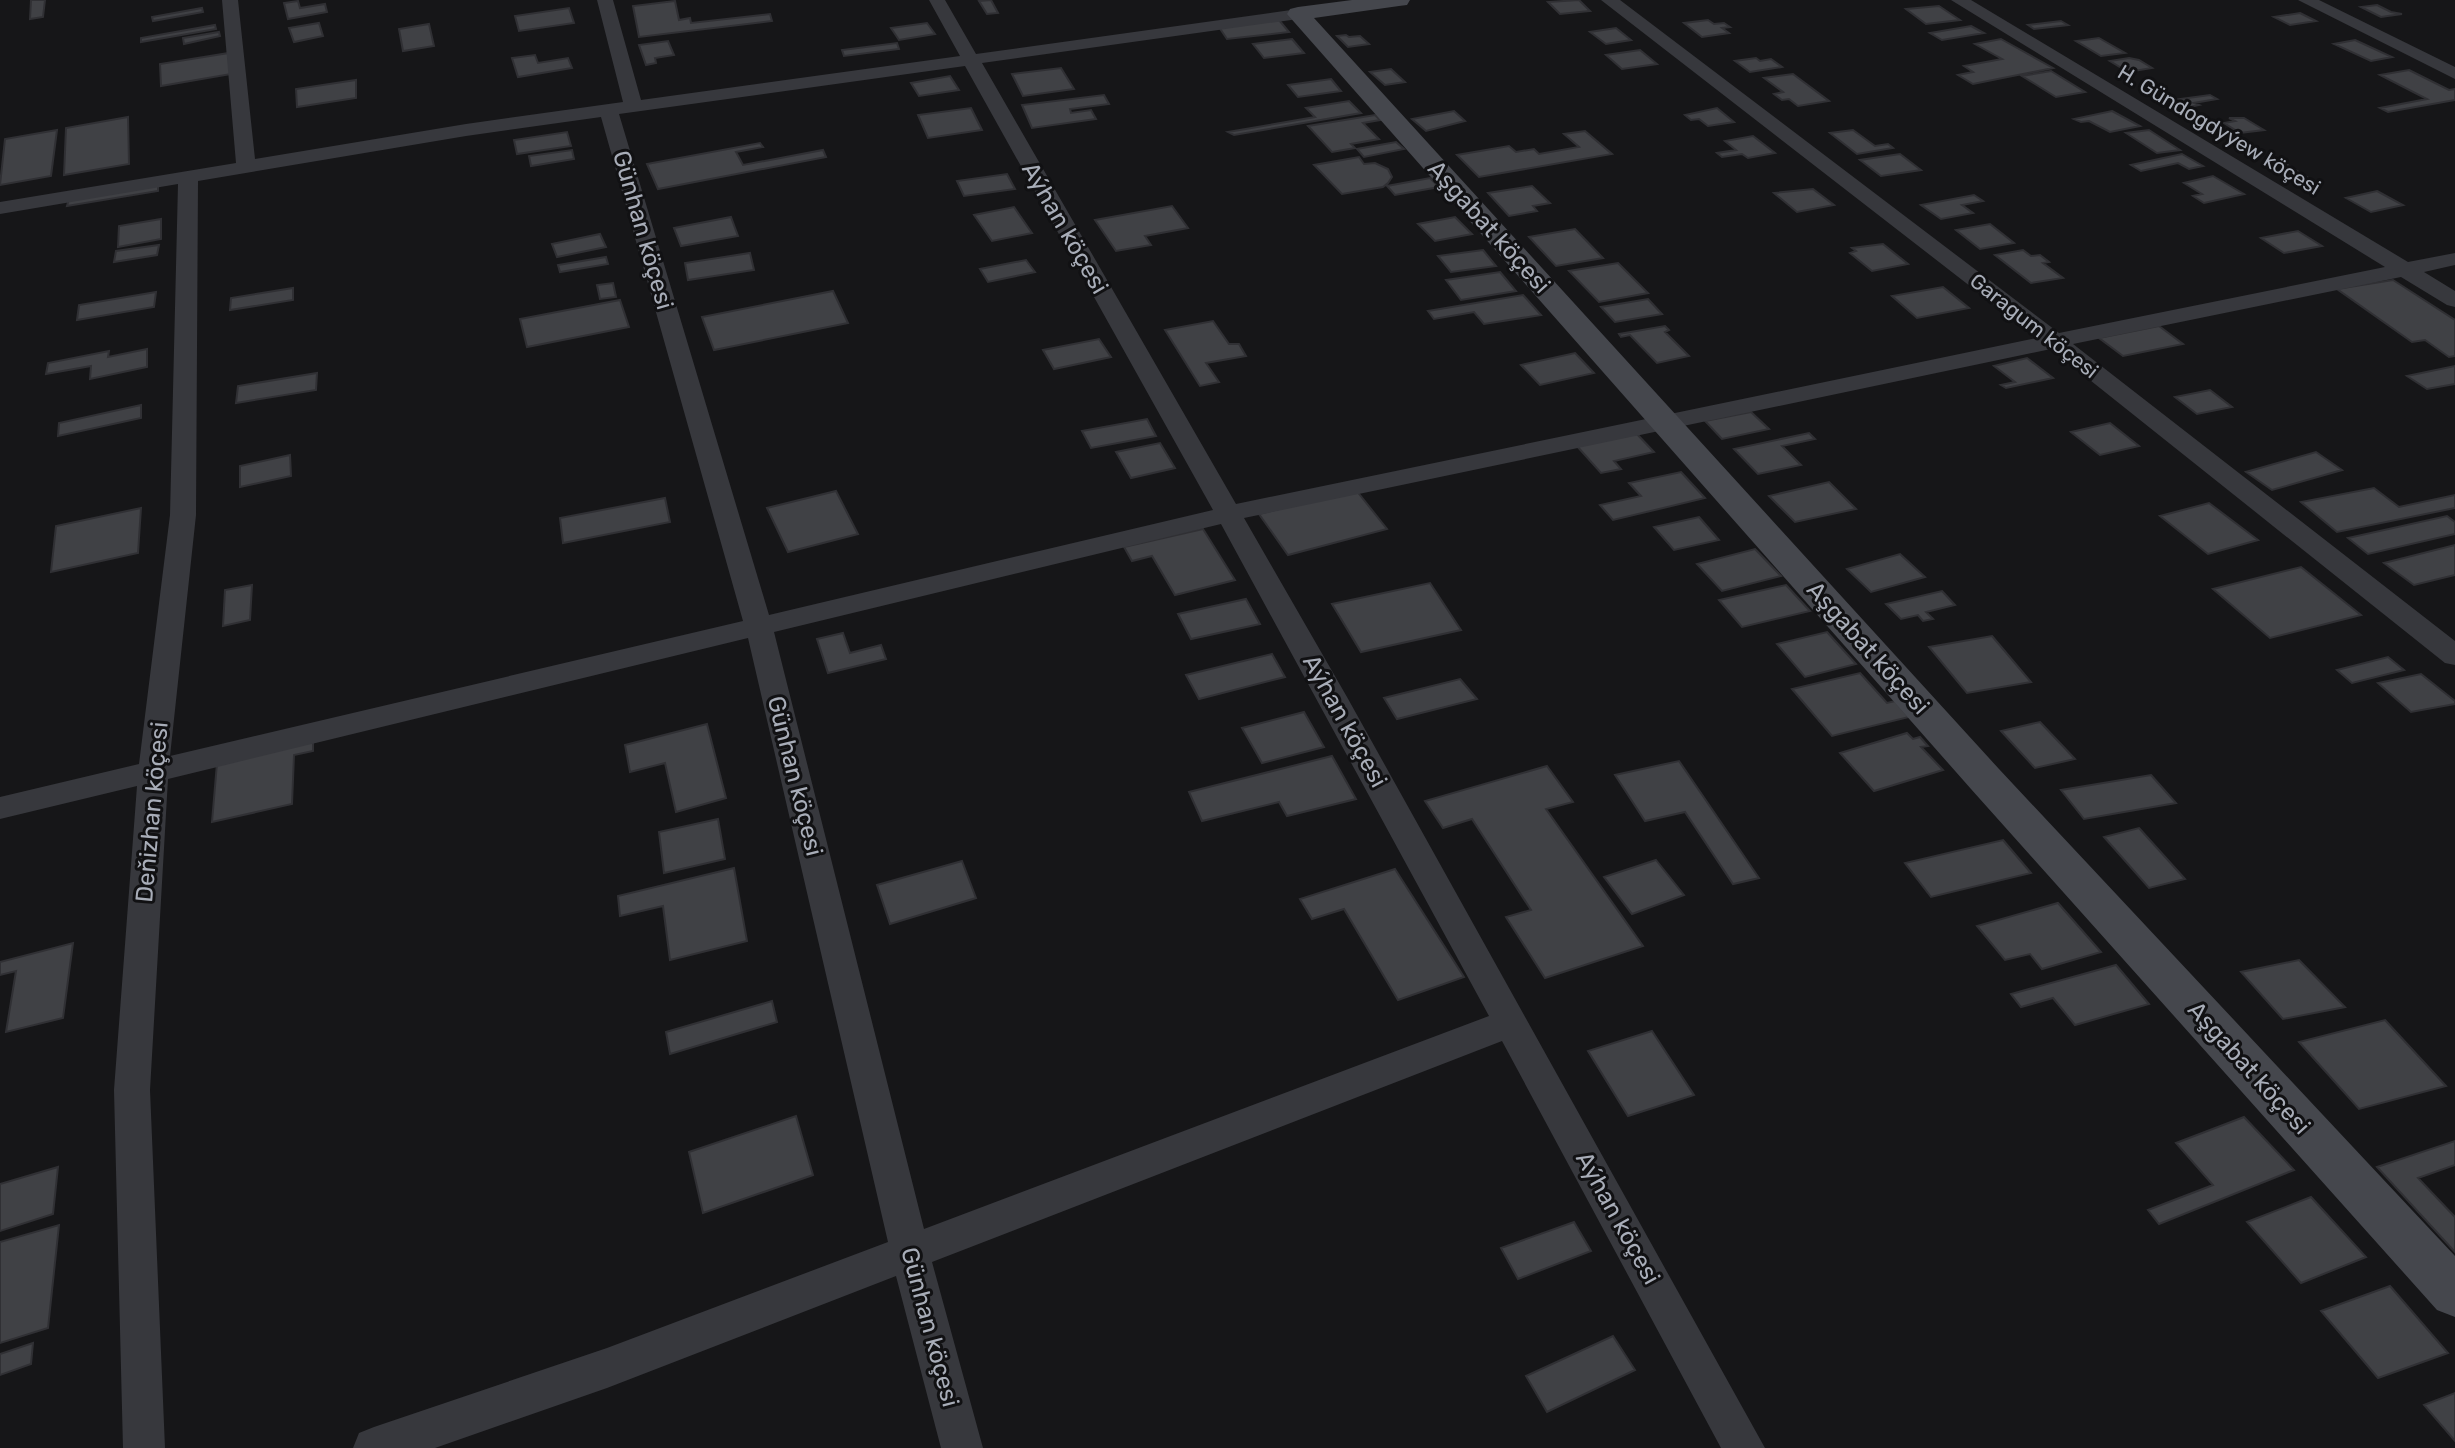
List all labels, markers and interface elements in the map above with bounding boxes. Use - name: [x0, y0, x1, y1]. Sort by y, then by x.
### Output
- street label: H. Gündogdyýew köçesi: [2113, 59, 2325, 200]
- street label: Günhan köçesi: [607, 147, 679, 313]
- street label: Aşgabat köçesi: [1422, 155, 1556, 299]
- street label: Aýhan köçesi: [1016, 157, 1114, 299]
- street label: Garagum köçesi: [1965, 268, 2103, 383]
- street label: Aşgabat köçesi: [1801, 576, 1935, 720]
- street label: Aýhan köçesi: [1297, 650, 1393, 792]
- street label: Günhan köçesi: [762, 693, 828, 859]
- street label: Deňizhan köçesi: [130, 721, 174, 903]
- street label: Aşgabat köçesi: [2182, 996, 2316, 1140]
- street label: Aýhan köçesi: [1570, 1147, 1666, 1289]
- street label: Günhan köçesi: [895, 1244, 965, 1410]

